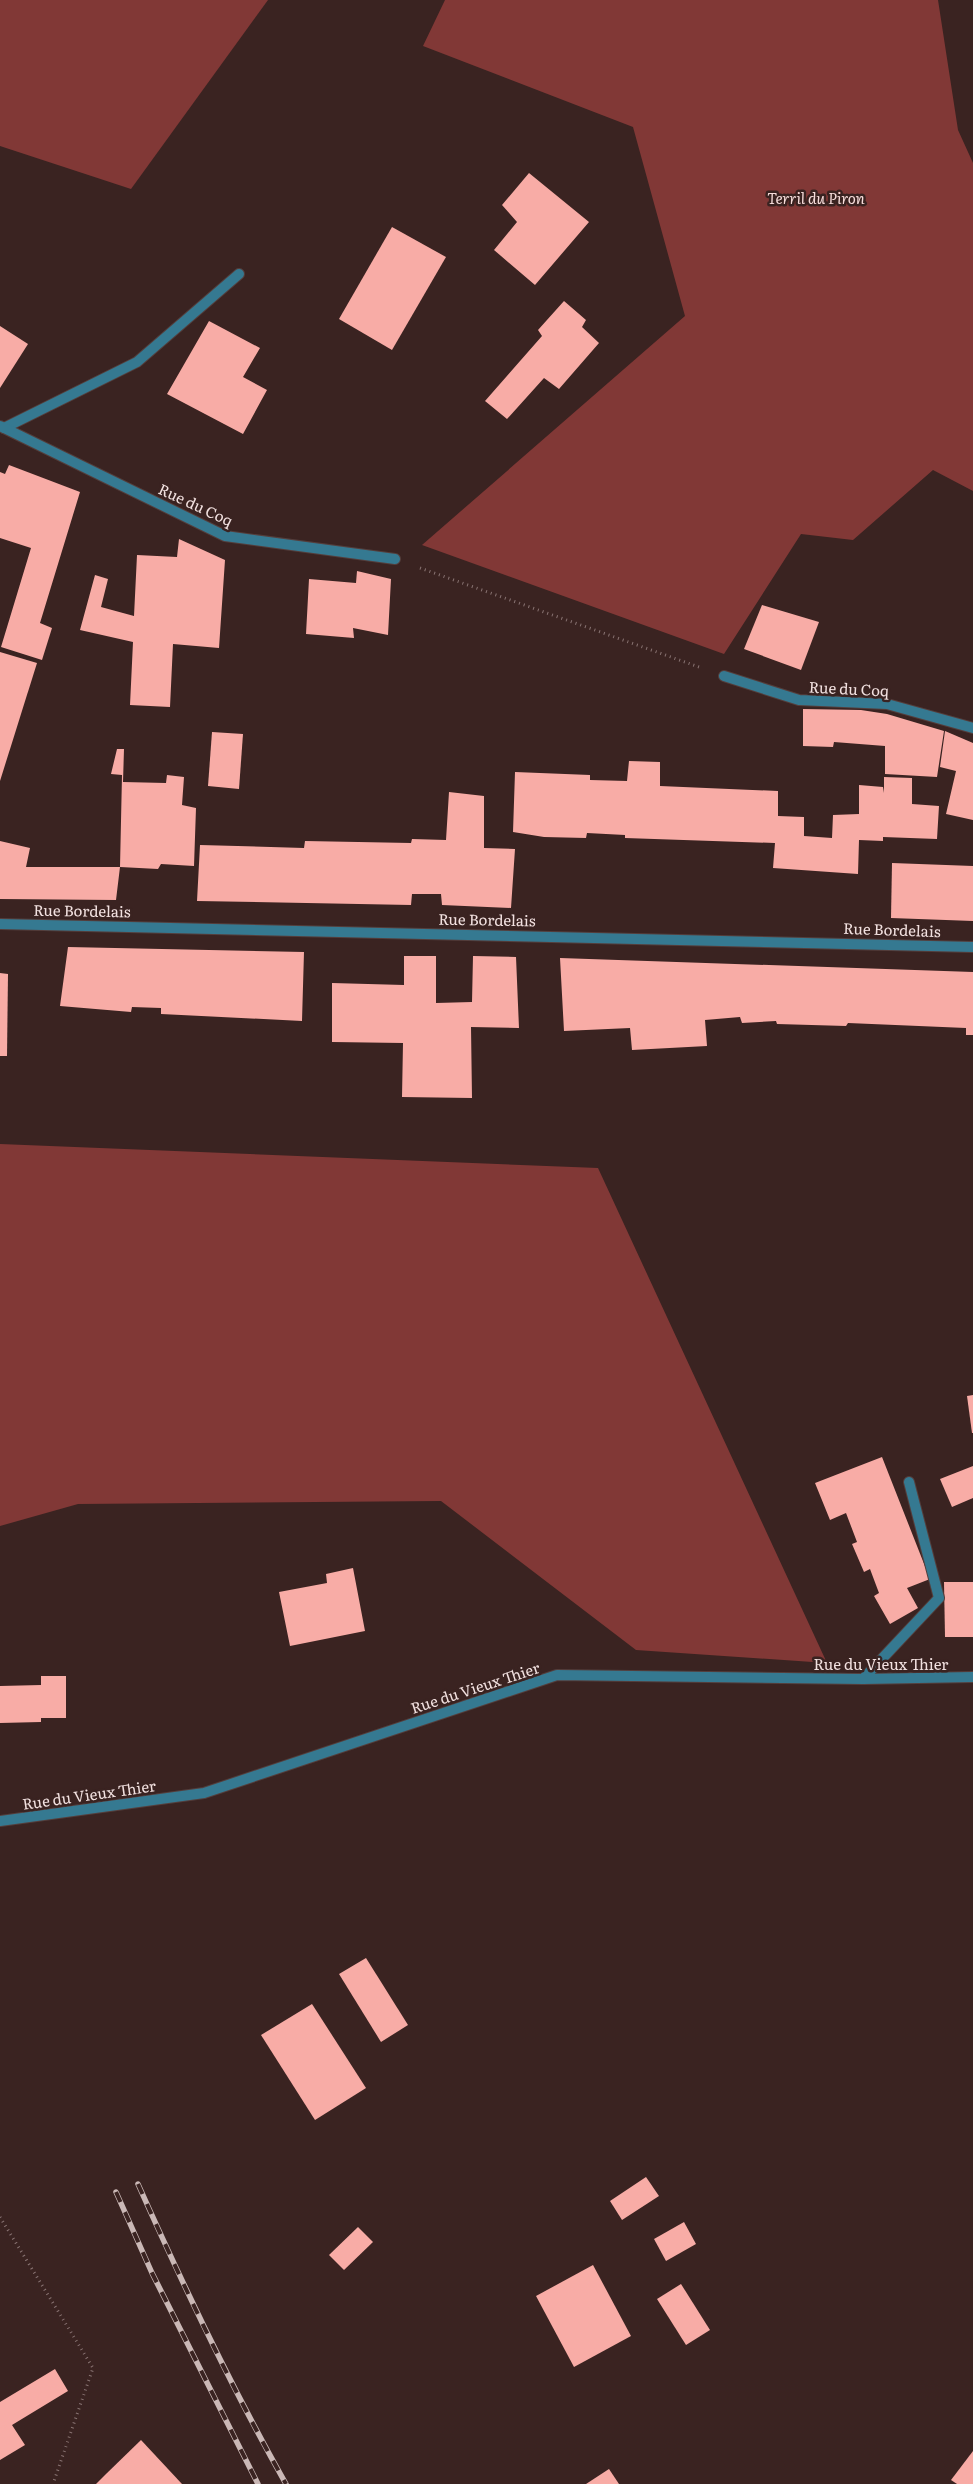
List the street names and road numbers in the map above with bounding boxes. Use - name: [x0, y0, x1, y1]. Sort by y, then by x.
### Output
- street label: Rue du Coq: [155, 477, 237, 531]
- street label: Rue du Coq: [808, 674, 890, 702]
- street label: Rue Bordelais: [33, 898, 131, 922]
- street label: Rue Bordelais: [438, 907, 536, 931]
- street label: Rue Bordelais: [843, 916, 941, 942]
- street label: Rue du Vieux Thier: [814, 1652, 948, 1675]
- street label: Rue du Vieux Thier: [407, 1655, 543, 1719]
- street label: Rue du Vieux Thier: [21, 1773, 157, 1815]

